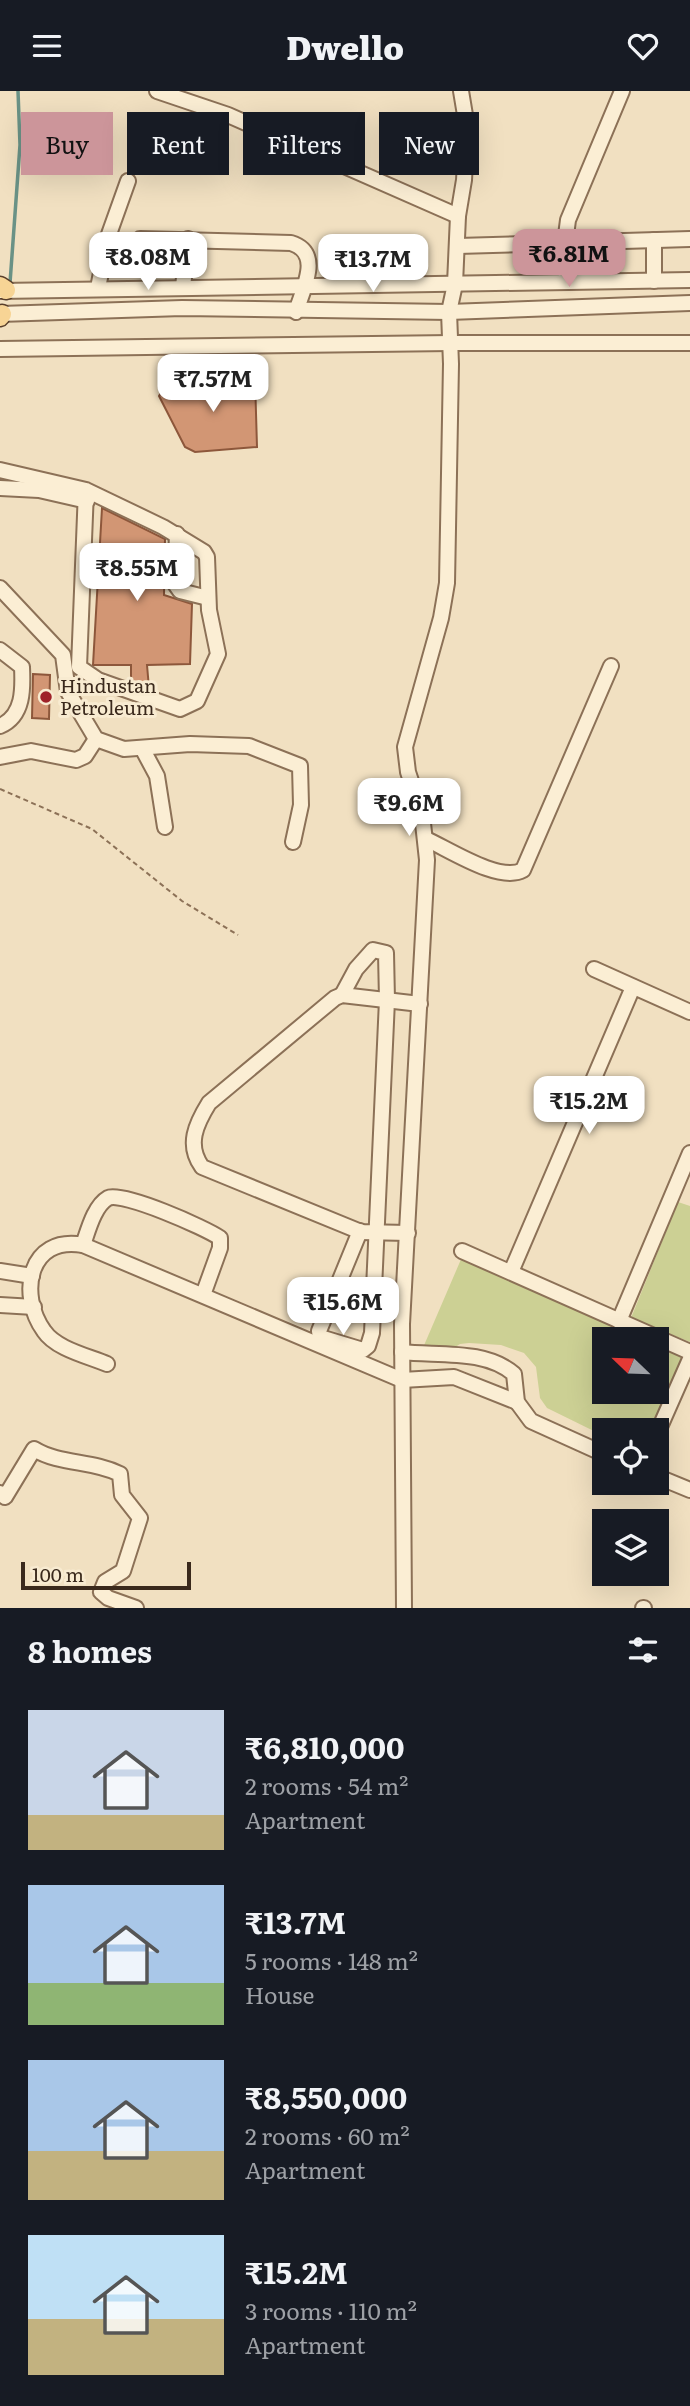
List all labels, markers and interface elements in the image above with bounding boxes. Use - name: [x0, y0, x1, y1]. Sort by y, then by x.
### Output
- text: Dwello: [286, 22, 404, 70]
- icon: menu: [28, 27, 66, 65]
- icon: heart: [624, 27, 662, 65]
- chip: Buy: [21, 112, 113, 175]
- chip: Rent: [127, 112, 229, 175]
- chip: Filters: [243, 112, 365, 175]
- chip: New: [379, 112, 479, 175]
- pin: ₹6.81M: [512, 229, 626, 289]
- pin: ₹8.08M: [91, 233, 205, 292]
- pin: ₹13.7M: [316, 235, 430, 294]
- text: ₹6.81M: [529, 235, 609, 269]
- text: ₹8.08M: [105, 238, 191, 272]
- text: ₹13.7M: [334, 240, 412, 274]
- pin: ₹7.57M: [156, 355, 270, 414]
- text: ₹7.57M: [173, 360, 253, 394]
- pin: ₹8.55M: [80, 543, 194, 603]
- text: ₹8.55M: [96, 549, 178, 583]
- place label: Hindustan Petroleum: [60, 671, 157, 721]
- marker: Hindustan Petroleum: [38, 689, 54, 705]
- pin: ₹9.6M: [360, 779, 458, 838]
- text: ₹9.6M: [374, 784, 444, 818]
- pin: ₹15.2M: [532, 1077, 646, 1136]
- text: ₹15.2M: [550, 1082, 628, 1116]
- pin: ₹15.6M: [286, 1277, 400, 1337]
- text: ₹15.6M: [303, 1283, 383, 1317]
- north arrow: [592, 1327, 668, 1403]
- map controls: [592, 1327, 669, 1586]
- button: locate: [592, 1418, 669, 1495]
- button: layers: [592, 1509, 669, 1586]
- scale bar: [21, 1559, 191, 1591]
- text: 100 m: [32, 1560, 84, 1588]
- text: 8 homes: [28, 1628, 152, 1672]
- icon: filters: [624, 1631, 662, 1669]
- text: ₹6,810,000: [245, 1724, 405, 1768]
- icon: home: [84, 1738, 168, 1822]
- text: 2 rooms · 54 m²: [245, 1768, 408, 1802]
- text: Apartment: [245, 1802, 365, 1836]
- text: ₹13.7M: [245, 1899, 346, 1943]
- icon: home: [84, 1913, 168, 1997]
- text: 5 rooms · 148 m²: [245, 1943, 418, 1977]
- text: House: [245, 1977, 314, 2011]
- text: ₹8,550,000: [245, 2074, 407, 2118]
- icon: home: [84, 2088, 168, 2172]
- text: 2 rooms · 60 m²: [245, 2118, 410, 2152]
- text: Apartment: [245, 2152, 365, 2186]
- text: ₹15.2M: [245, 2249, 348, 2293]
- icon: home: [84, 2263, 168, 2347]
- text: 3 rooms · 110 m²: [245, 2293, 417, 2327]
- text: Apartment: [245, 2327, 365, 2361]

